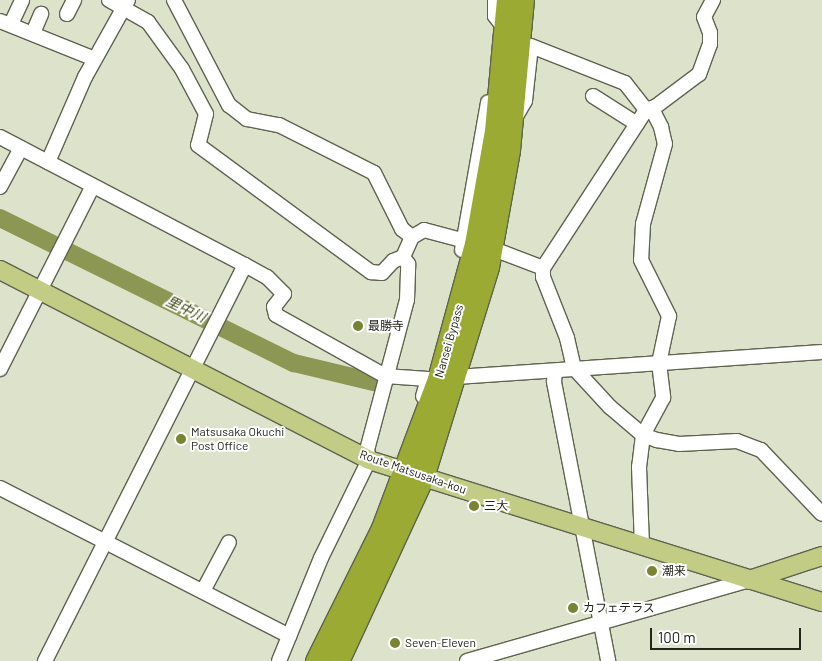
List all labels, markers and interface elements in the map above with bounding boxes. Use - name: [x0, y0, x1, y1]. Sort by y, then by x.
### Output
- water label: 里中川: [163, 292, 209, 326]
- street label: Nansei Bypass: [432, 303, 466, 379]
- place label: 最勝寺: [368, 319, 404, 333]
- marker: 最勝寺: [352, 320, 364, 332]
- place label: Matsusaka Okuchi Post Office: [191, 425, 284, 453]
- marker: Matsusaka Okuchi Post Office: [175, 433, 187, 445]
- street label: Route Matsusaka-kou: [358, 447, 468, 497]
- place label: 三大: [484, 499, 508, 513]
- marker: 三大: [468, 500, 480, 512]
- place label: 潮来: [662, 564, 686, 578]
- marker: 潮来: [646, 565, 658, 577]
- place label: カフェテラス: [583, 601, 655, 615]
- marker: カフェテラス: [567, 602, 579, 614]
- scale bar: [652, 618, 803, 650]
- text: 100 m: [658, 628, 696, 646]
- place label: Seven-Eleven: [405, 636, 476, 650]
- marker: Seven-Eleven: [389, 637, 401, 649]

